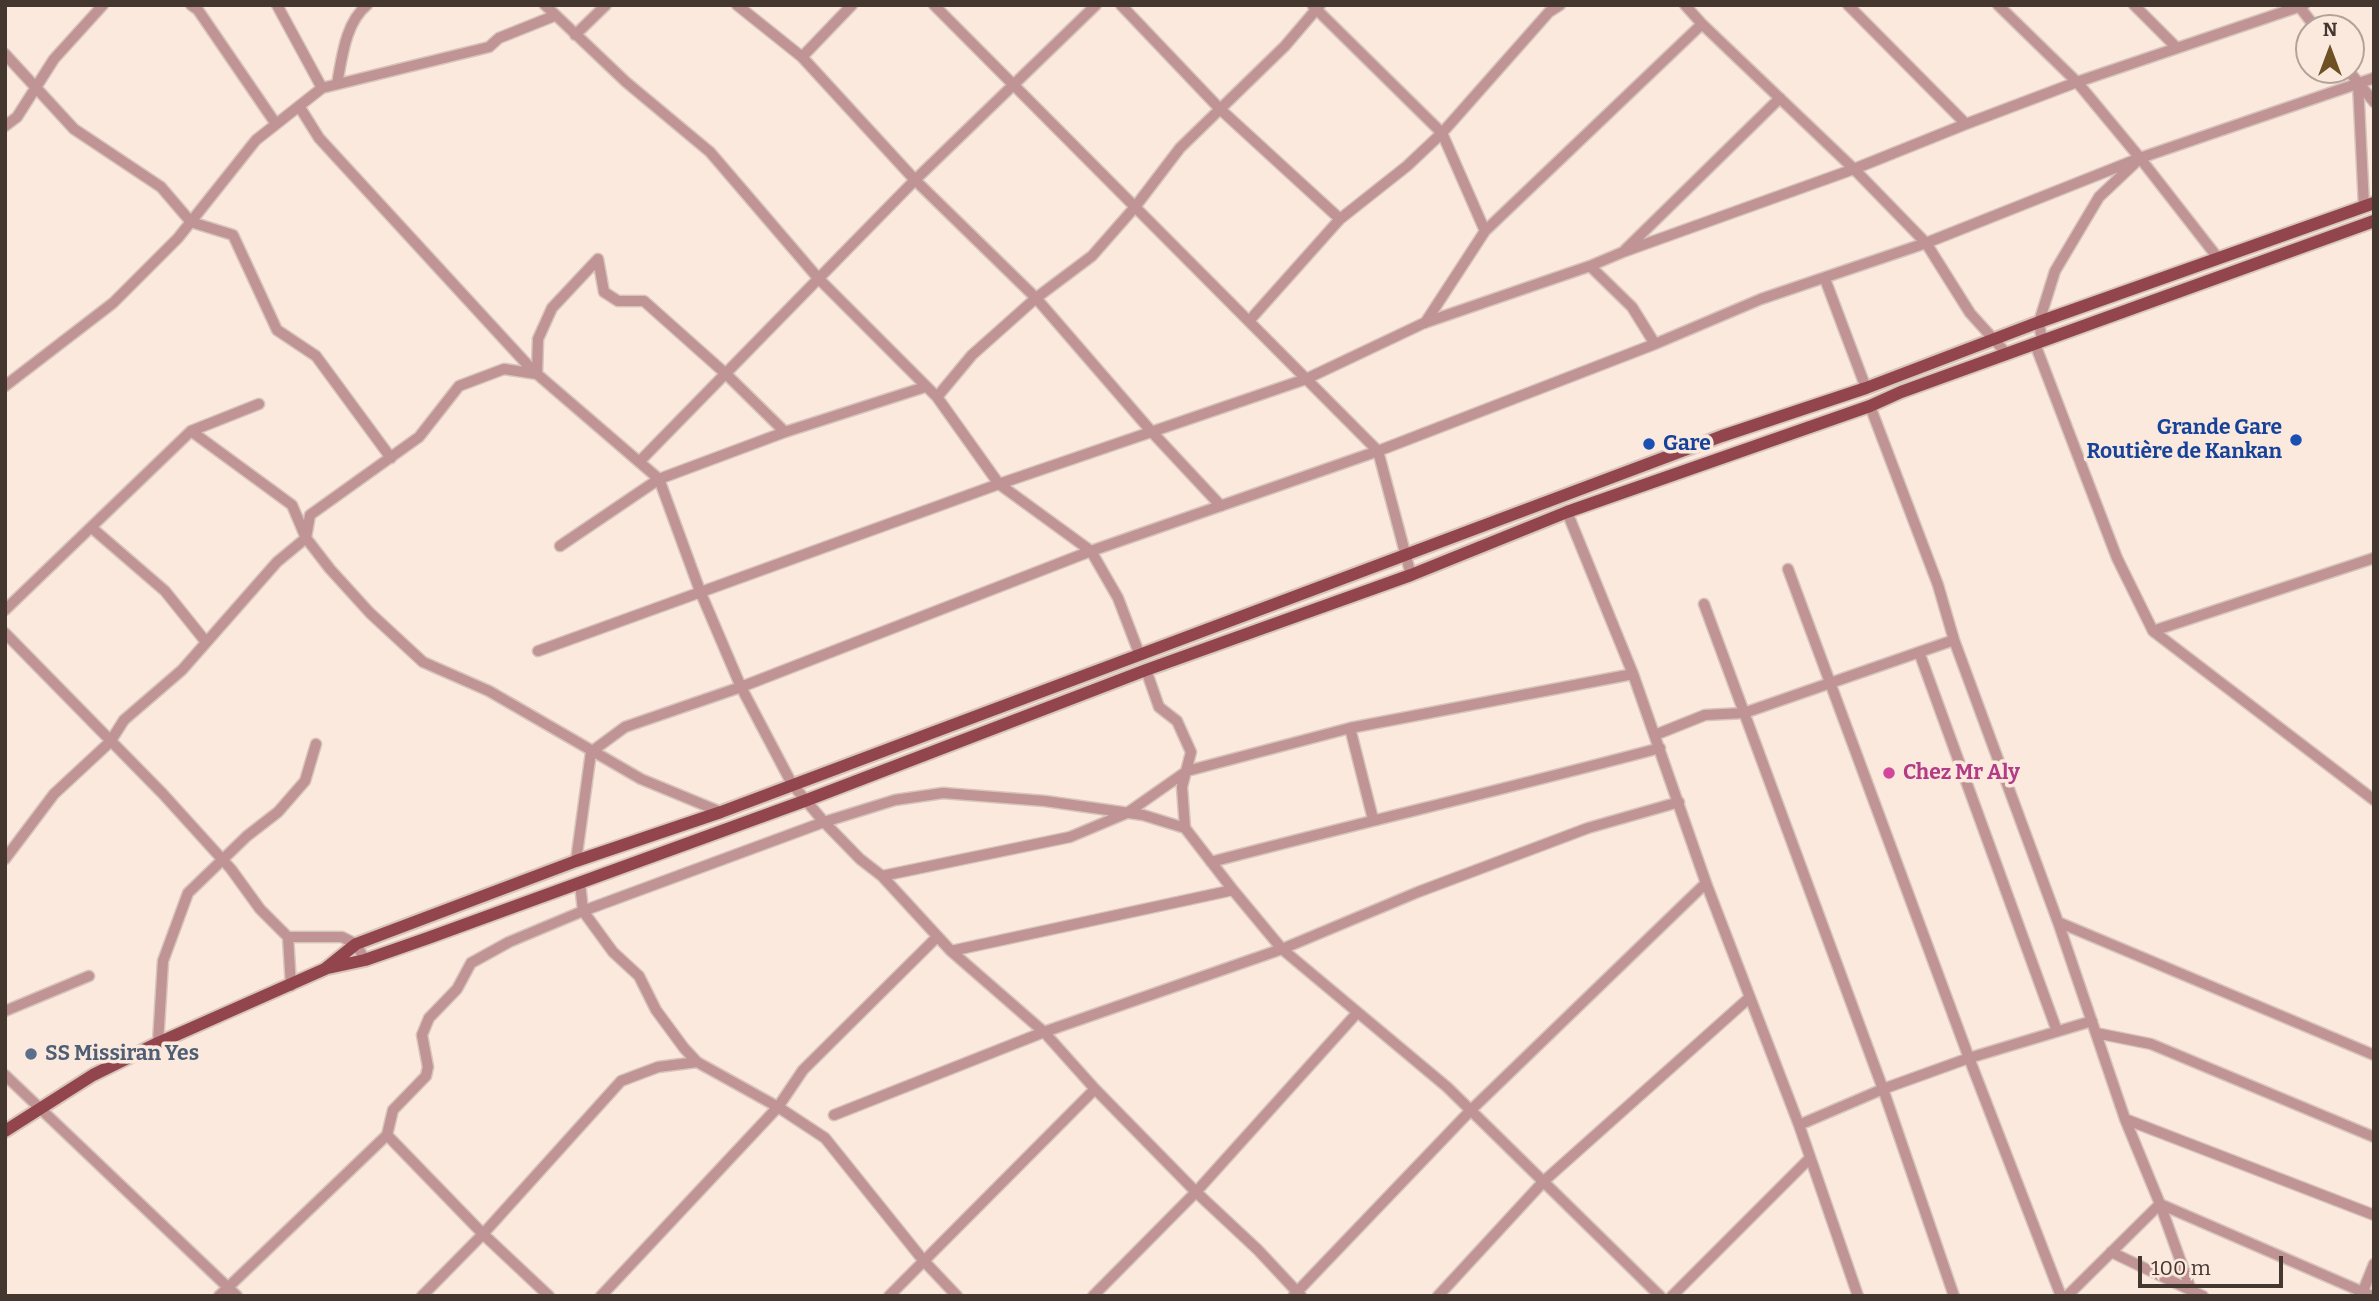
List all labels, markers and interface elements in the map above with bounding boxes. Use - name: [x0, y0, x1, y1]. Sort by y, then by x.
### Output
- north arrow: [2295, 14, 2365, 84]
- text: N: [2323, 18, 2337, 41]
- place label: Grande Gare Routière de Kankan: [2086, 415, 2282, 465]
- place label: Gare: [1663, 431, 1711, 457]
- marker: Grande Gare Routière de Kankan: [2288, 432, 2304, 448]
- marker: Gare: [1641, 436, 1657, 452]
- place label: Chez Mr Aly: [1903, 760, 2020, 786]
- marker: Chez Mr Aly: [1881, 765, 1897, 781]
- place label: SS Missiran Yes: [45, 1041, 199, 1067]
- marker: SS Missiran Yes: [23, 1046, 39, 1062]
- scale bar: [2141, 1242, 2286, 1286]
- text: 100 m: [2151, 1255, 2211, 1281]

